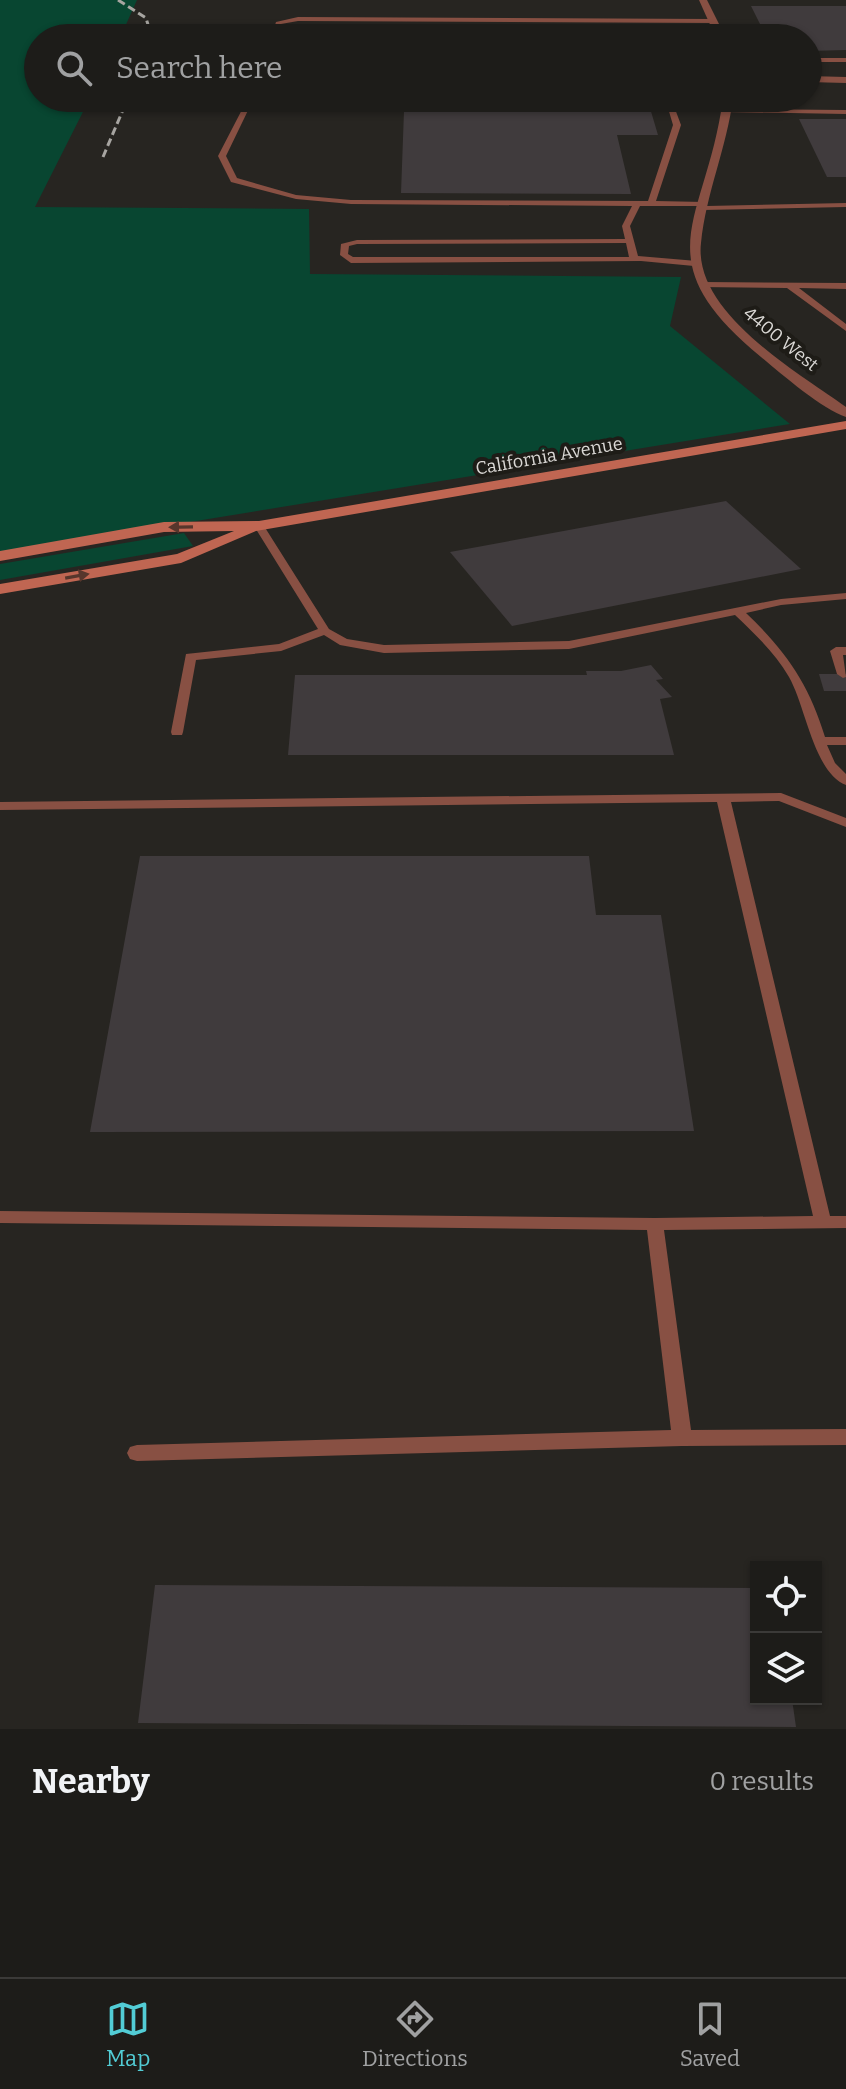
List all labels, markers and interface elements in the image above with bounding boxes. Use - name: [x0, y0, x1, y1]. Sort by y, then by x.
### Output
- search box: [24, 24, 822, 112]
- icon: search: [52, 46, 96, 90]
- text: Search here: [116, 50, 283, 86]
- street label: 4400 West: [739, 302, 823, 376]
- street label: California Avenue: [474, 432, 624, 480]
- one-way arrow: [168, 521, 193, 533]
- one-way arrow: [65, 569, 90, 582]
- map controls: [750, 1561, 822, 1705]
- button: locate: [750, 1561, 822, 1633]
- button: layers: [750, 1633, 822, 1705]
- text: Nearby: [32, 1761, 150, 1802]
- text: 0 results: [709, 1766, 814, 1797]
- tab: Map: [106, 1997, 150, 2072]
- tab: Directions: [362, 1997, 468, 2072]
- tab: Saved: [680, 1997, 740, 2072]

